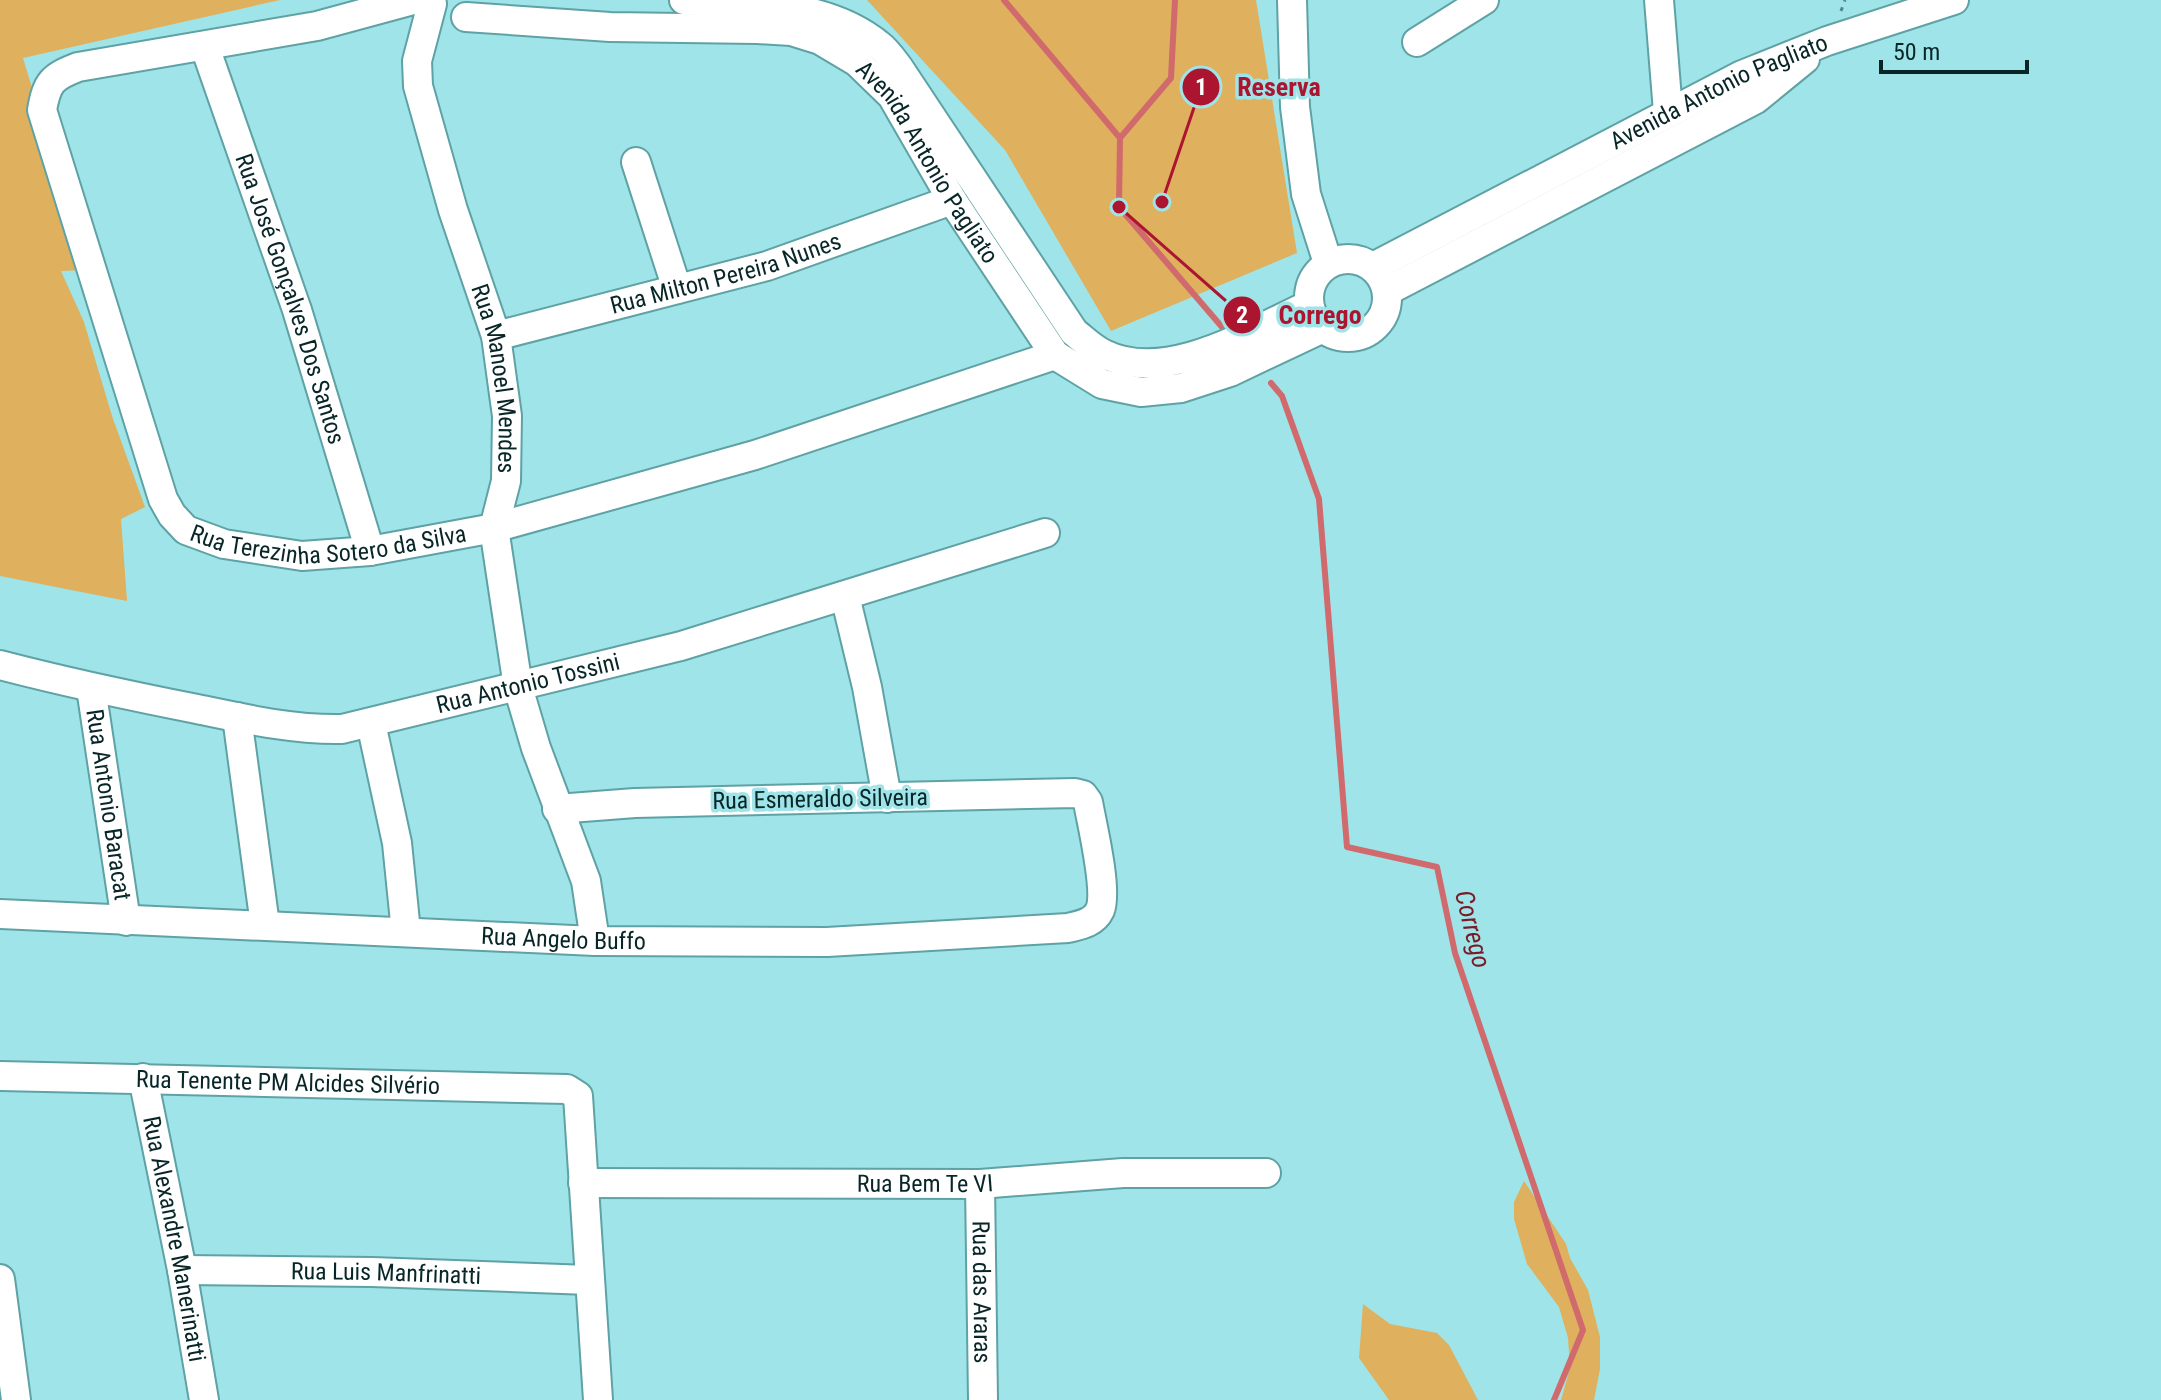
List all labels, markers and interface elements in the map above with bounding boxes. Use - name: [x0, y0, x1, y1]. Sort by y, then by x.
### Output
- scale bar: [1881, 24, 2027, 74]
- street label: Avenida Antonio Pagliato: [1605, 28, 1832, 155]
- text: 50 m: [1893, 38, 1940, 66]
- street label: Avenida Antonio Pagliato: [850, 55, 1004, 269]
- callout: Reserva: [1181, 62, 1336, 112]
- text: Reserva: [1237, 72, 1321, 102]
- text: 1: [1195, 73, 1207, 101]
- street label: Rua José Gonçalves Dos Santos: [229, 150, 351, 448]
- street label: Rua Milton Pereira Nunes: [607, 227, 845, 320]
- street label: Rua Manoel Mendes: [465, 280, 521, 474]
- callout: Corrego: [1222, 290, 1377, 340]
- text: Corrego: [1278, 300, 1362, 330]
- text: 2: [1236, 301, 1248, 329]
- street label: Rua Terezinha Sotero da Silva: [186, 519, 469, 570]
- street label: Rua Antonio Tossini: [433, 648, 623, 719]
- street label: Rua Antonio Baracat: [80, 707, 137, 902]
- street label: Rua Esmeraldo Silveira: [712, 783, 928, 815]
- water label: Corrego: [1449, 887, 1497, 971]
- street label: Rua Angelo Buffo: [480, 922, 646, 955]
- street label: Rua Tenente PM Alcides Silvério: [136, 1065, 440, 1100]
- street label: Rua Alexandre Manerinatti: [137, 1114, 211, 1364]
- street label: Rua Bem Te VI: [857, 1169, 994, 1198]
- street label: Rua das Araras: [967, 1220, 996, 1364]
- street label: Rua Luis Manfrinatti: [291, 1257, 482, 1290]

